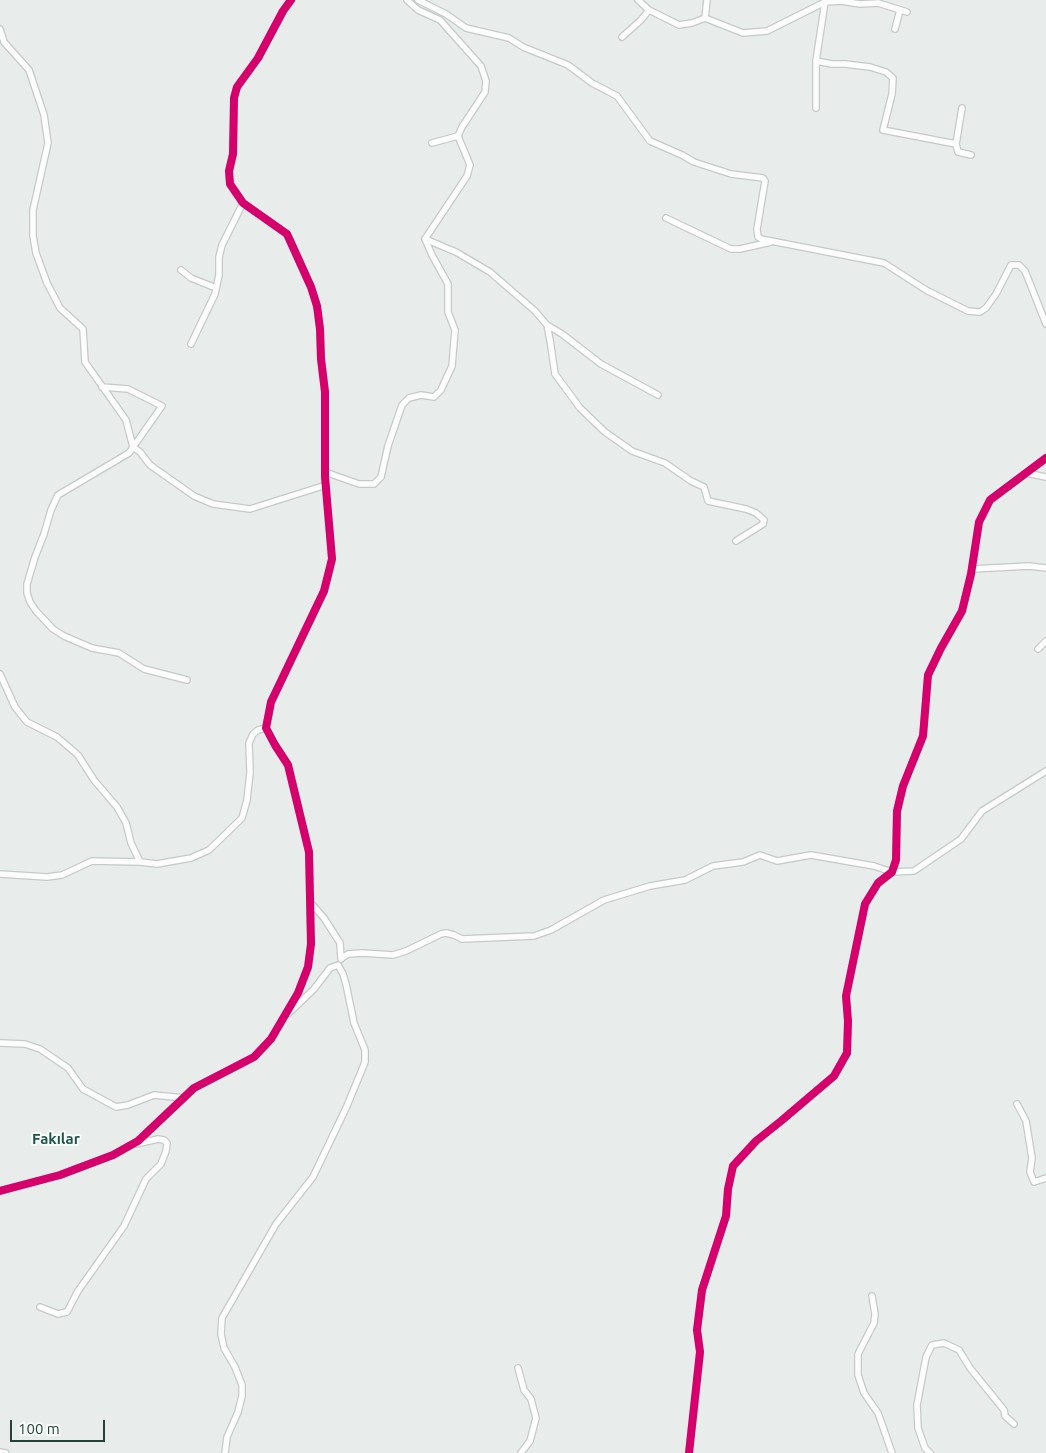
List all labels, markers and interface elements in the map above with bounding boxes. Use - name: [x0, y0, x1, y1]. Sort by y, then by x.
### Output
- district label: Fakılar: [32, 1130, 80, 1148]
- scale bar: [12, 1410, 108, 1442]
- text: 100 m: [18, 1420, 60, 1437]

